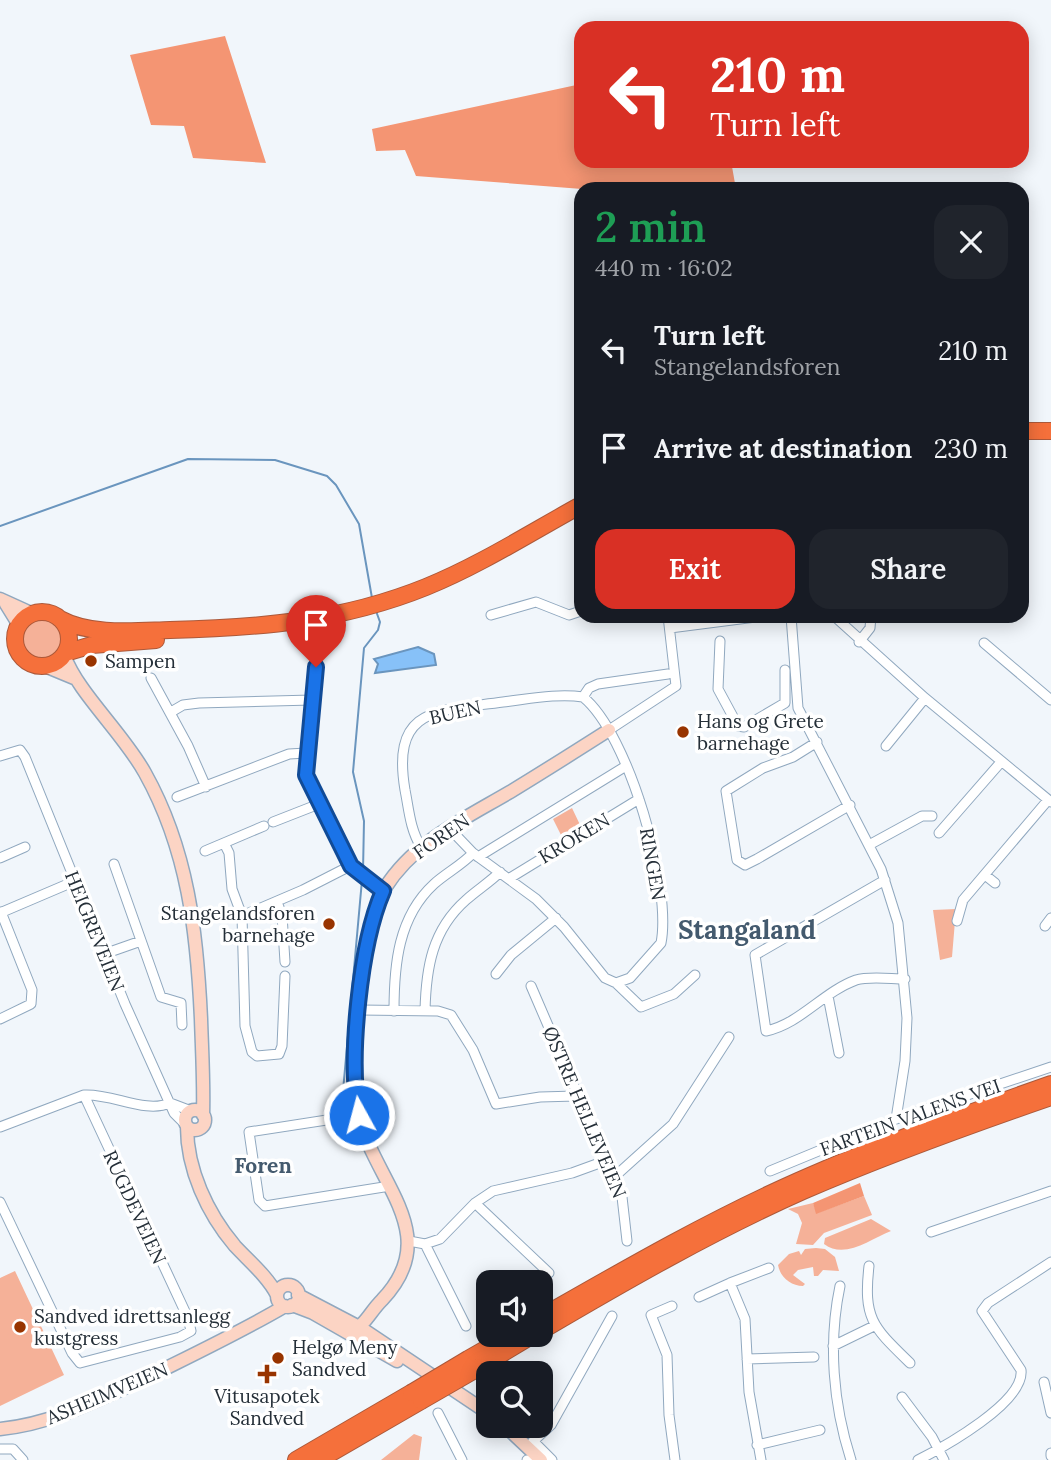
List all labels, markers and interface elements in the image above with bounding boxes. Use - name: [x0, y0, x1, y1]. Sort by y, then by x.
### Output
- text: 210 m: [710, 43, 845, 105]
- icon: left: [595, 49, 686, 140]
- text: Turn left: [710, 104, 840, 145]
- text: 2 min: [595, 200, 706, 254]
- button: close: [934, 205, 1008, 279]
- text: 440 m · 16:02: [595, 253, 733, 282]
- text: Turn left: [654, 319, 765, 352]
- icon: left: [595, 331, 633, 369]
- text: 210 m: [938, 334, 1008, 367]
- text: Stangelandsforen: [654, 352, 841, 381]
- icon: arrive: [595, 429, 633, 467]
- text: Arrive at destination: [654, 432, 912, 465]
- text: 230 m: [934, 432, 1008, 465]
- button: Exit: [595, 529, 795, 609]
- button: Share: [809, 529, 1008, 609]
- pin: [286, 595, 346, 667]
- icon: arrive: [297, 606, 335, 644]
- place label: Sampen: [105, 649, 176, 673]
- marker: Sampen: [83, 653, 99, 669]
- street label: BUEN: [427, 694, 483, 730]
- place label: Hans og Grete barnehage: [697, 709, 824, 755]
- marker: Hans og Grete barnehage: [675, 724, 691, 740]
- street label: KROKEN: [534, 807, 614, 869]
- street label: FOREN: [408, 808, 474, 864]
- street label: RINGEN: [635, 826, 671, 902]
- street label: HEIGREVEIEN: [60, 867, 130, 995]
- place label: Stangelandsforen barnehage: [161, 901, 315, 947]
- district label: Stangaland: [678, 913, 816, 946]
- marker: Stangelandsforen barnehage: [321, 916, 337, 932]
- street label: ØSTRE HELLEVEIEN: [538, 1023, 632, 1201]
- street label: FARTEIN VALENS VEI: [816, 1073, 1004, 1161]
- position arrow: [322, 1078, 396, 1152]
- street label: RUGDEVEIEN: [98, 1146, 172, 1268]
- district label: Foren: [234, 1152, 292, 1179]
- map controls: [476, 1270, 553, 1438]
- button: sound: [476, 1270, 553, 1347]
- place label: Sandved idrettsanlegg kustgress: [34, 1304, 230, 1350]
- marker: Sandved idrettsanlegg kustgress: [12, 1319, 28, 1335]
- place label: Helgø Meny Sandved: [292, 1335, 397, 1381]
- marker: Helgø Meny Sandved: [270, 1350, 286, 1366]
- street label: ASHEIMVEIEN: [42, 1357, 172, 1430]
- button: search: [476, 1361, 553, 1438]
- marker: Vitusapotek Sandved: [259, 1366, 275, 1382]
- place label: Vitusapotek Sandved: [213, 1384, 320, 1430]

